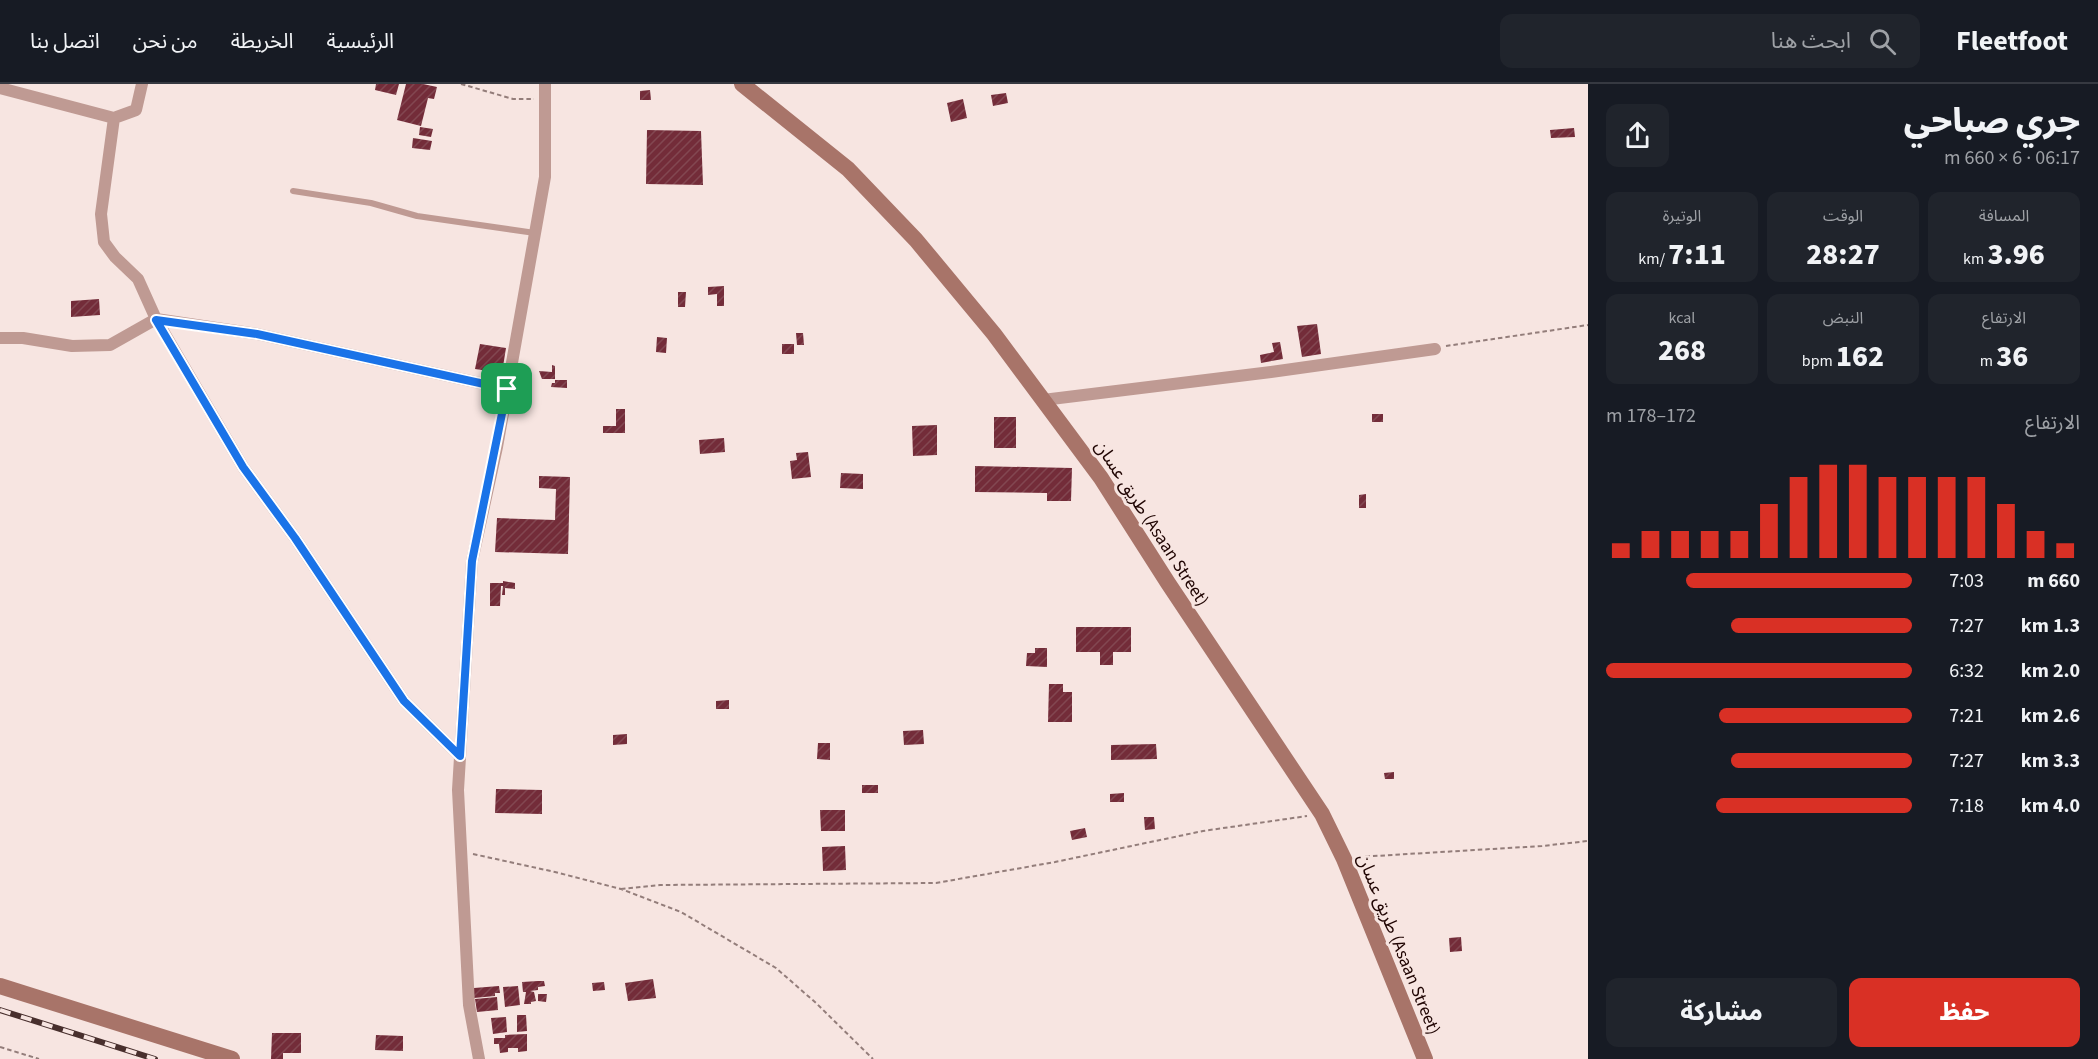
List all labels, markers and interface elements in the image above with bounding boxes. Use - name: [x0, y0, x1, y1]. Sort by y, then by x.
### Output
- search box: [1500, 14, 1920, 68]
- text: Fleetfoot: [1956, 21, 2068, 61]
- text: ابحث هنا: [1771, 25, 1851, 57]
- icon: search: [1866, 25, 1899, 58]
- text: اتصل بنا: [30, 26, 100, 56]
- text: من نحن: [133, 26, 198, 56]
- text: الخريطة: [231, 26, 294, 56]
- text: الرئيسية: [327, 26, 394, 56]
- text: جري صباحي: [1904, 98, 2080, 145]
- button: share: [1606, 104, 1669, 167]
- text: 06:17 · 6 × 660 m: [1944, 144, 2080, 172]
- text: الوتيرة: [1663, 205, 1701, 227]
- text: الوقت: [1823, 205, 1863, 227]
- text: المسافة: [1979, 205, 2029, 227]
- text: 7:11: [1668, 233, 1726, 276]
- text: 28:27: [1806, 233, 1880, 276]
- text: 3.96: [1988, 233, 2045, 276]
- text: /km: [1638, 248, 1668, 270]
- text: km: [1963, 248, 1988, 270]
- text: kcal: [1669, 307, 1695, 329]
- text: النبض: [1823, 307, 1863, 329]
- text: الارتفاع: [1982, 307, 2026, 329]
- text: 268: [1658, 329, 1706, 372]
- text: 162: [1836, 335, 1884, 378]
- text: 36: [1996, 335, 2028, 378]
- text: bpm: [1802, 350, 1836, 372]
- text: m: [1980, 350, 1996, 372]
- pin: [481, 363, 532, 414]
- icon: arrive: [490, 372, 523, 405]
- text: 172–178 m: [1606, 402, 1696, 430]
- text: الارتفاع: [2025, 409, 2080, 437]
- street label: طريق عسان (Asaan Street): [1088, 435, 1215, 611]
- text: 7:03: [1949, 567, 1984, 595]
- text: 660 m: [2027, 567, 2080, 595]
- text: 7:27: [1949, 612, 1984, 640]
- text: 1.3 km: [2021, 612, 2080, 640]
- text: 6:32: [1949, 657, 1984, 685]
- text: 2.0 km: [2021, 657, 2080, 685]
- text: 7:21: [1949, 702, 1984, 730]
- text: 2.6 km: [2021, 702, 2080, 730]
- text: 7:27: [1949, 747, 1984, 775]
- text: 3.3 km: [2021, 747, 2080, 775]
- text: 7:18: [1949, 792, 1984, 820]
- text: 4.0 km: [2021, 792, 2080, 820]
- street label: طريق عسان (Asaan Street): [1351, 850, 1446, 1038]
- button: مشاركة: [1606, 978, 1837, 1047]
- button: حفظ: [1849, 978, 2080, 1047]

